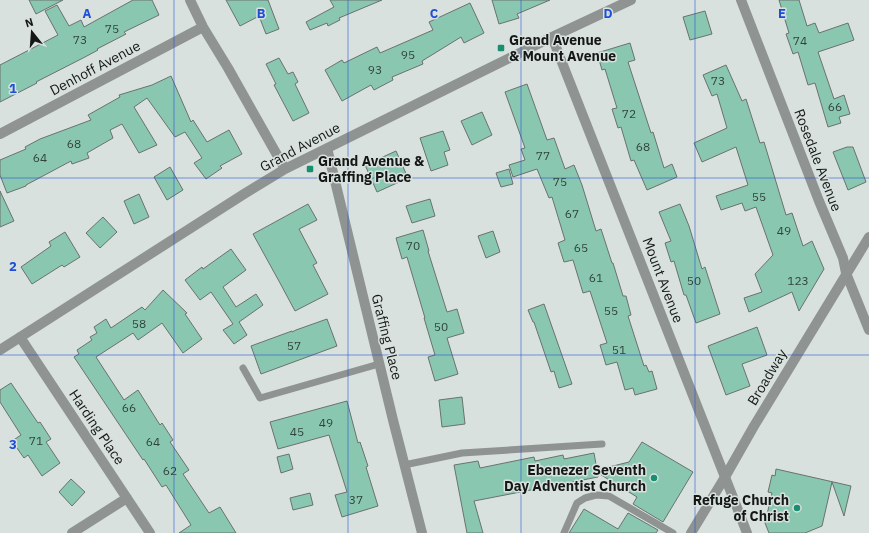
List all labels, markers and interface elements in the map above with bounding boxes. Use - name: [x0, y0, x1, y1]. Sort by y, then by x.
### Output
- text: A: [83, 5, 92, 22]
- text: B: [257, 5, 266, 22]
- text: C: [430, 5, 439, 22]
- text: D: [603, 5, 613, 22]
- text: E: [778, 5, 786, 22]
- north arrow: [12, 12, 52, 52]
- text: N: [23, 15, 35, 30]
- house number: 75: [105, 21, 119, 36]
- place label: Grand Avenue & Mount Avenue: [509, 31, 616, 65]
- house number: 73: [73, 32, 87, 47]
- house number: 74: [793, 33, 807, 48]
- street label: Denhoff Avenue: [47, 36, 144, 99]
- marker: Grand Avenue & Mount Avenue: [496, 43, 506, 53]
- house number: 95: [401, 47, 415, 62]
- house number: 93: [368, 62, 382, 77]
- house number: 73: [711, 73, 725, 88]
- text: 1: [9, 80, 17, 97]
- house number: 66: [828, 99, 842, 114]
- house number: 72: [622, 106, 636, 121]
- street label: Rosedale Avenue: [790, 106, 846, 214]
- street label: Grand Avenue: [257, 118, 344, 176]
- house number: 68: [67, 136, 81, 151]
- house number: 68: [636, 139, 650, 154]
- house number: 77: [536, 148, 550, 163]
- house number: 64: [33, 150, 47, 165]
- place label: Grand Avenue & Graffing Place: [318, 152, 425, 186]
- marker: Grand Avenue & Graffing Place: [305, 164, 315, 174]
- house number: 75: [553, 174, 567, 189]
- house number: 55: [752, 189, 766, 204]
- house number: 67: [565, 206, 579, 221]
- house number: 49: [777, 223, 791, 238]
- street label: Mount Avenue: [638, 235, 688, 326]
- house number: 70: [406, 238, 420, 253]
- house number: 65: [574, 240, 588, 255]
- text: 2: [9, 258, 17, 275]
- house number: 61: [589, 270, 603, 285]
- house number: 50: [687, 273, 701, 288]
- house number: 123: [787, 273, 809, 288]
- street label: Graffing Place: [368, 292, 406, 382]
- house number: 55: [604, 303, 618, 318]
- house number: 58: [132, 316, 146, 331]
- house number: 50: [434, 319, 448, 334]
- house number: 57: [287, 338, 301, 353]
- house number: 51: [612, 342, 626, 357]
- street label: Broadway: [743, 345, 791, 408]
- street label: Harding Place: [65, 386, 129, 468]
- house number: 66: [122, 400, 136, 415]
- house number: 49: [319, 415, 333, 430]
- house number: 45: [290, 424, 304, 439]
- house number: 71: [29, 433, 43, 448]
- house number: 64: [146, 434, 160, 449]
- text: 3: [9, 436, 17, 453]
- place label: Ebenezer Seventh Day Adventist Church: [504, 461, 646, 495]
- house number: 62: [163, 463, 177, 478]
- marker: Ebenezer Seventh Day Adventist Church: [649, 473, 659, 483]
- place label: Refuge Church of Christ: [693, 491, 789, 525]
- house number: 37: [349, 492, 363, 507]
- marker: Refuge Church of Christ: [792, 503, 802, 513]

